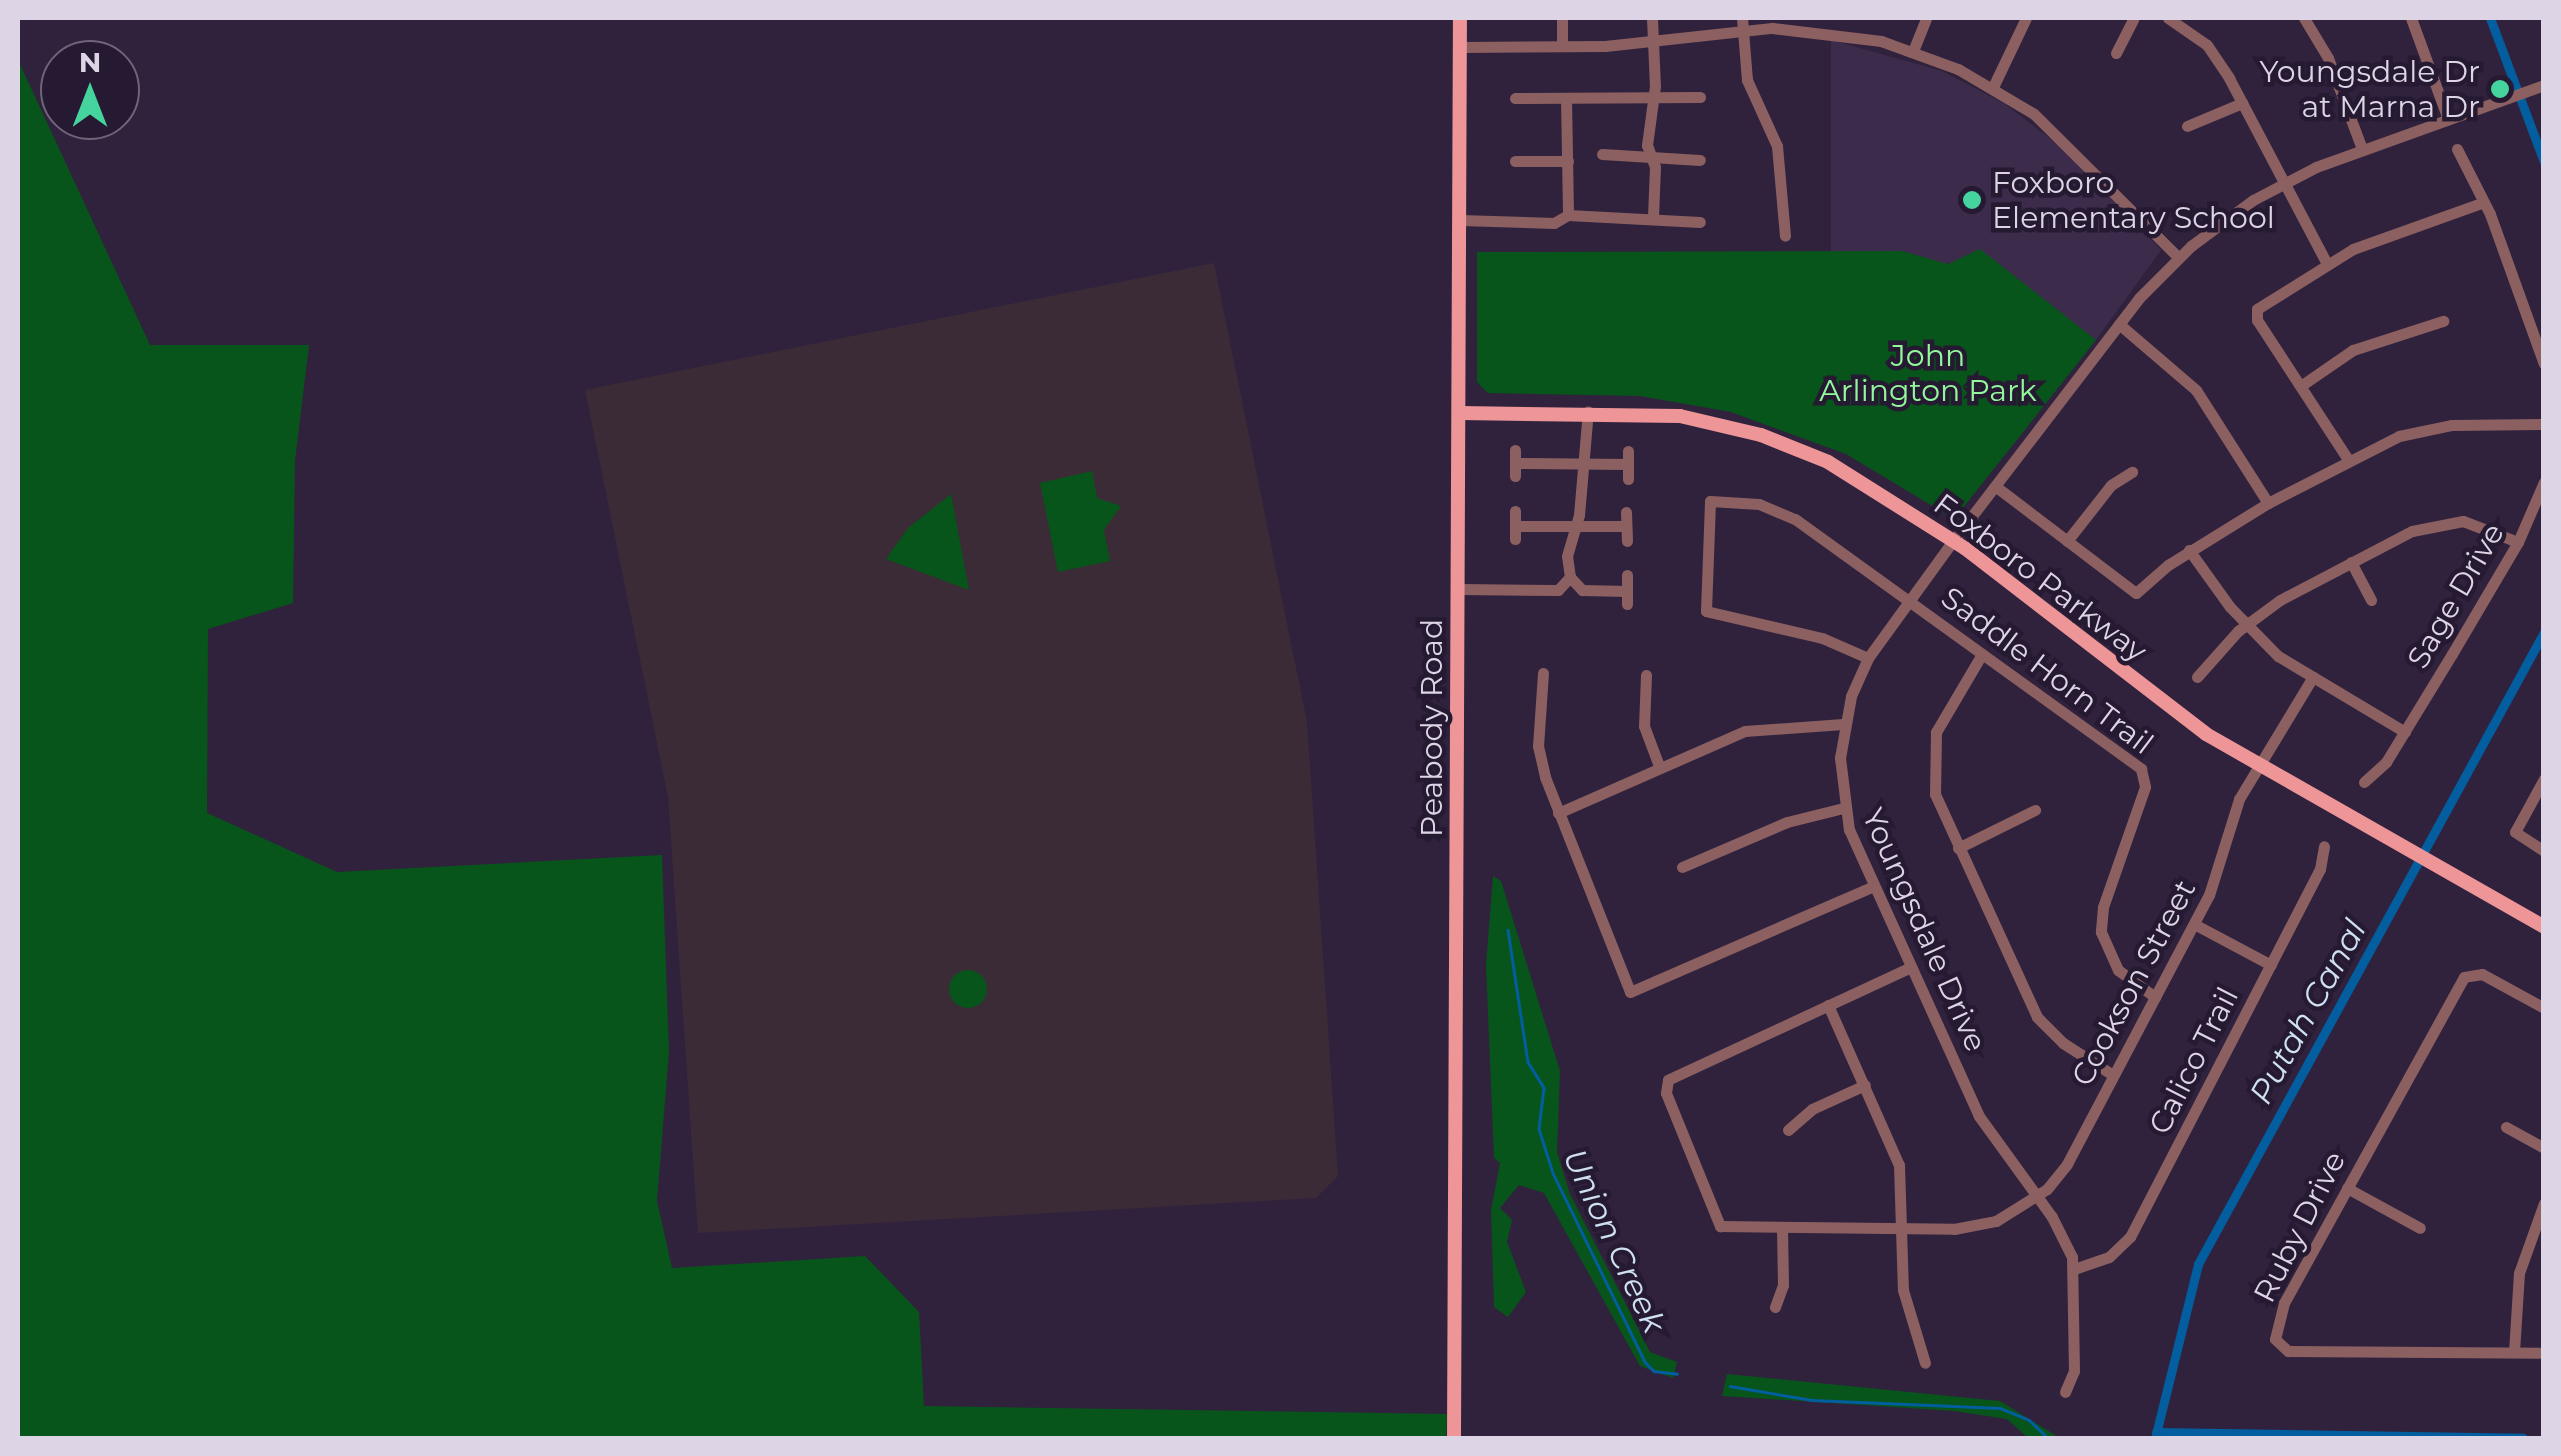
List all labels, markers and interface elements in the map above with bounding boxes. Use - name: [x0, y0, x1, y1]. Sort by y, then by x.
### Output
- north arrow: [40, 40, 140, 140]
- text: N: [79, 45, 101, 79]
- place label: Youngsdale Dr at Marna Dr: [2259, 54, 2480, 124]
- marker: Youngsdale Dr at Marna Dr: [2489, 78, 2511, 100]
- place label: Foxboro Elementary School: [1992, 165, 2275, 236]
- marker: Foxboro Elementary School: [1961, 189, 1983, 211]
- park label: John Arlington Park: [1819, 338, 2037, 408]
- street label: Foxboro Parkway: [1926, 486, 2154, 670]
- street label: Sage Drive: [2400, 517, 2512, 675]
- street label: Saddle Horn Trail: [1934, 580, 2160, 762]
- street label: Peabody Road: [1414, 619, 1450, 837]
- street label: Youngsdale Drive: [1854, 803, 1994, 1057]
- street label: Cookson Street: [2065, 874, 2203, 1092]
- water label: Putah Canal: [2242, 913, 2374, 1111]
- street label: Calico Trail: [2142, 982, 2246, 1140]
- water label: Union Creek: [1555, 1143, 1673, 1339]
- street label: Ruby Drive: [2247, 1146, 2353, 1308]

